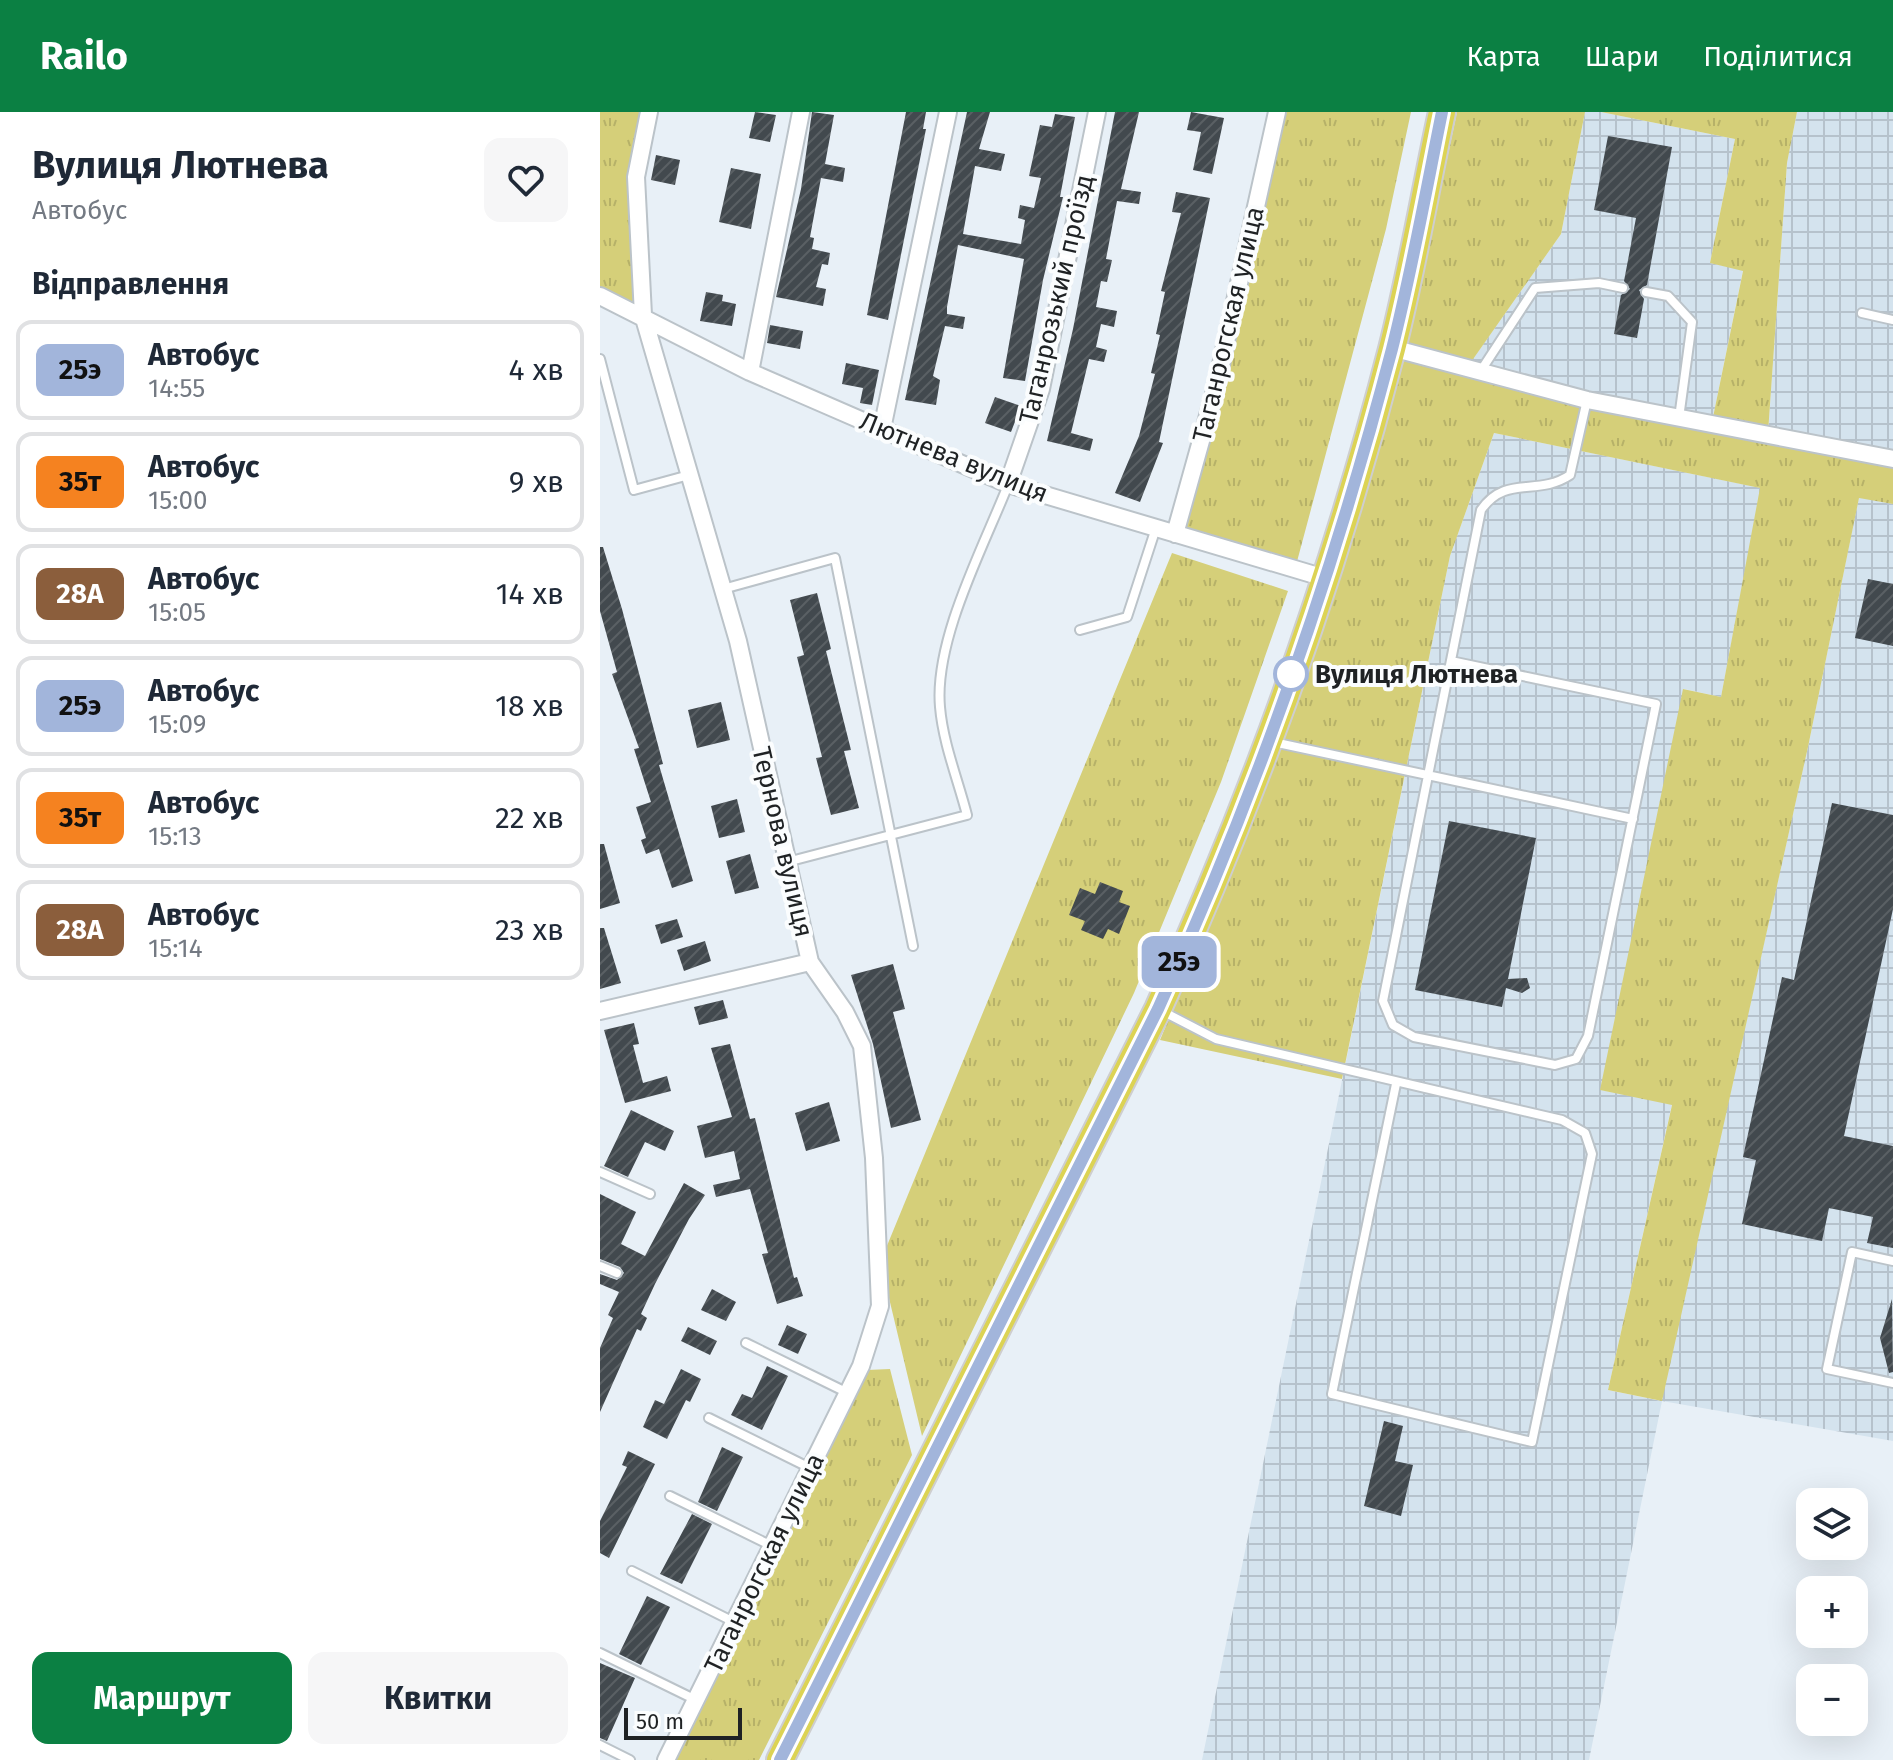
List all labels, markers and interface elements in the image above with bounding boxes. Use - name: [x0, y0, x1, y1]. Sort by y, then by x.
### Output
- text: Railo: [40, 33, 128, 79]
- text: Карта: [1467, 40, 1541, 73]
- text: Шари: [1585, 40, 1659, 73]
- text: Поділитися: [1703, 40, 1853, 73]
- button: heart: [484, 138, 568, 222]
- text: Вулиця Лютнева: [32, 142, 329, 188]
- street label: Таганрозький проїзд: [1013, 172, 1100, 427]
- text: Автобус: [32, 195, 127, 226]
- street label: Таганрогская улица: [1186, 203, 1271, 445]
- text: Відправлення: [32, 266, 229, 302]
- text: Автобус: [148, 337, 259, 373]
- text: 4 хв: [509, 352, 564, 388]
- text: 25э: [59, 353, 101, 386]
- text: 14:55: [148, 373, 205, 404]
- street label: Лютнева вулиця: [855, 406, 1053, 509]
- text: Автобус: [148, 449, 259, 485]
- text: 9 хв: [509, 464, 564, 500]
- text: 35т: [59, 465, 101, 498]
- text: 15:00: [148, 485, 208, 516]
- text: Автобус: [148, 561, 259, 597]
- text: 14 хв: [496, 576, 564, 612]
- text: 28А: [56, 577, 104, 610]
- text: 15:05: [148, 597, 206, 628]
- marker: Вулиця Лютнева: [1274, 657, 1308, 691]
- place label: Вулиця Лютнева: [1315, 659, 1518, 690]
- text: Автобус: [148, 673, 259, 709]
- text: 18 хв: [495, 688, 564, 724]
- text: 25э: [59, 689, 101, 722]
- text: 15:09: [148, 709, 206, 740]
- street label: Тернова вулиця: [746, 744, 820, 940]
- text: Автобус: [148, 785, 259, 821]
- text: 22 хв: [495, 800, 564, 836]
- text: 35т: [59, 801, 101, 834]
- text: 15:13: [148, 821, 202, 852]
- text: Автобус: [148, 897, 259, 933]
- text: 23 хв: [495, 912, 564, 948]
- text: 28А: [56, 913, 104, 946]
- text: 15:14: [148, 933, 203, 964]
- line badge: 25э: [1133, 936, 1225, 988]
- text: 25э: [1158, 945, 1200, 978]
- street label: Таганрогская улица: [698, 1448, 831, 1678]
- map controls: [1796, 1488, 1868, 1736]
- button: layers: [1796, 1488, 1868, 1560]
- button: +: [1796, 1576, 1868, 1648]
- button: Маршрут: [32, 1652, 292, 1744]
- button: Квитки: [308, 1652, 568, 1744]
- button: −: [1796, 1664, 1868, 1736]
- scale bar: [624, 1704, 742, 1740]
- text: 50 m: [636, 1708, 684, 1735]

